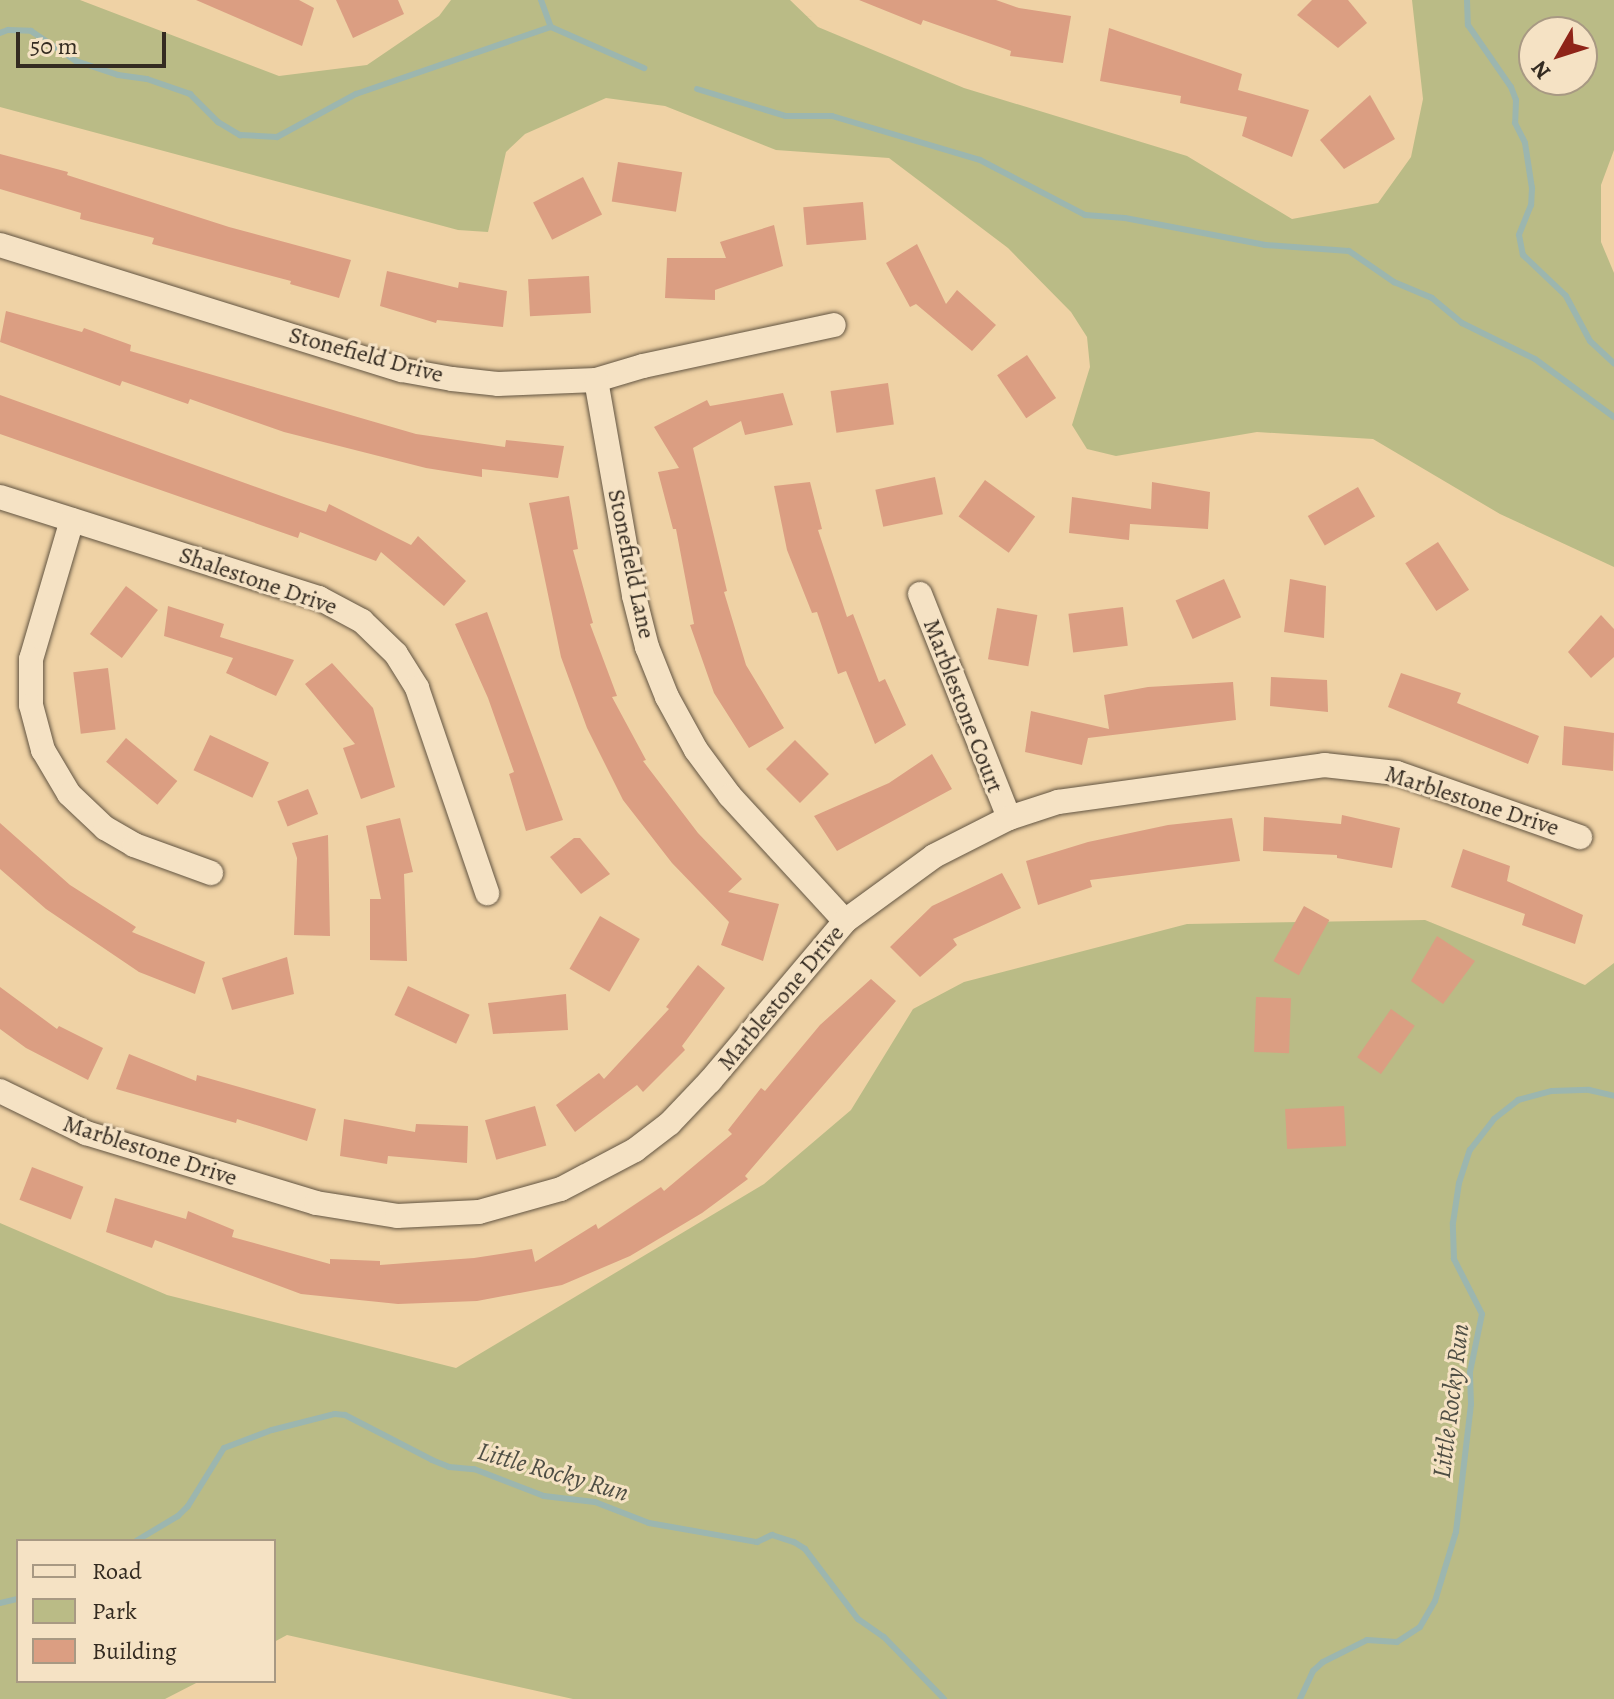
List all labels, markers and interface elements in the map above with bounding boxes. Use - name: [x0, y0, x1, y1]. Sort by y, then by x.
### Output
- scale bar: [20, 16, 170, 66]
- north arrow: [1518, 16, 1598, 96]
- text: 50 m: [30, 30, 78, 62]
- text: N: [1524, 54, 1558, 86]
- street label: Stonefield Drive: [286, 321, 446, 389]
- street label: Stonefield Lane: [601, 487, 661, 641]
- street label: Shalestone Drive: [175, 541, 341, 621]
- street label: Marblestone Court: [917, 615, 1009, 797]
- street label: Marblestone Drive: [1381, 759, 1563, 843]
- street label: Marblestone Drive: [712, 919, 850, 1077]
- street label: Marblestone Drive: [59, 1109, 241, 1193]
- water label: Little Rocky Run: [1426, 1322, 1476, 1480]
- water label: Little Rocky Run: [474, 1436, 632, 1508]
- legend: [16, 1539, 276, 1683]
- text: Road: [92, 1555, 142, 1587]
- text: Park: [92, 1595, 137, 1627]
- text: Building: [92, 1635, 177, 1667]

